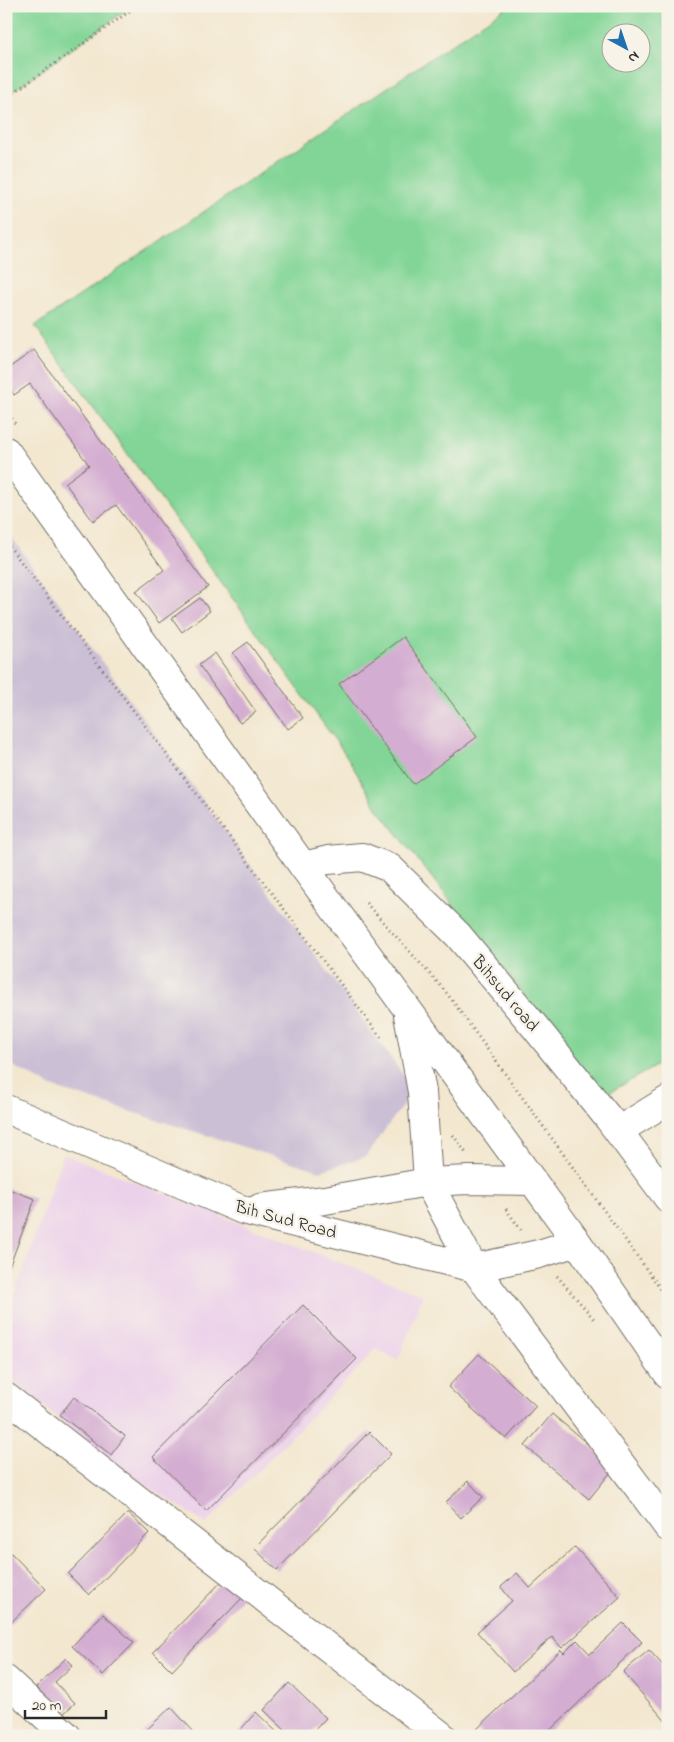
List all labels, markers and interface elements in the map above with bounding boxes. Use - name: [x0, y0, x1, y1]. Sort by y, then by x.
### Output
- north arrow: [602, 22, 652, 72]
- text: N: [623, 46, 644, 68]
- street label: Bihsud road: [464, 950, 544, 1038]
- street label: Bih Sud Road: [231, 1195, 339, 1247]
- scale bar: [25, 1687, 106, 1719]
- text: 20 m: [32, 1695, 62, 1717]

